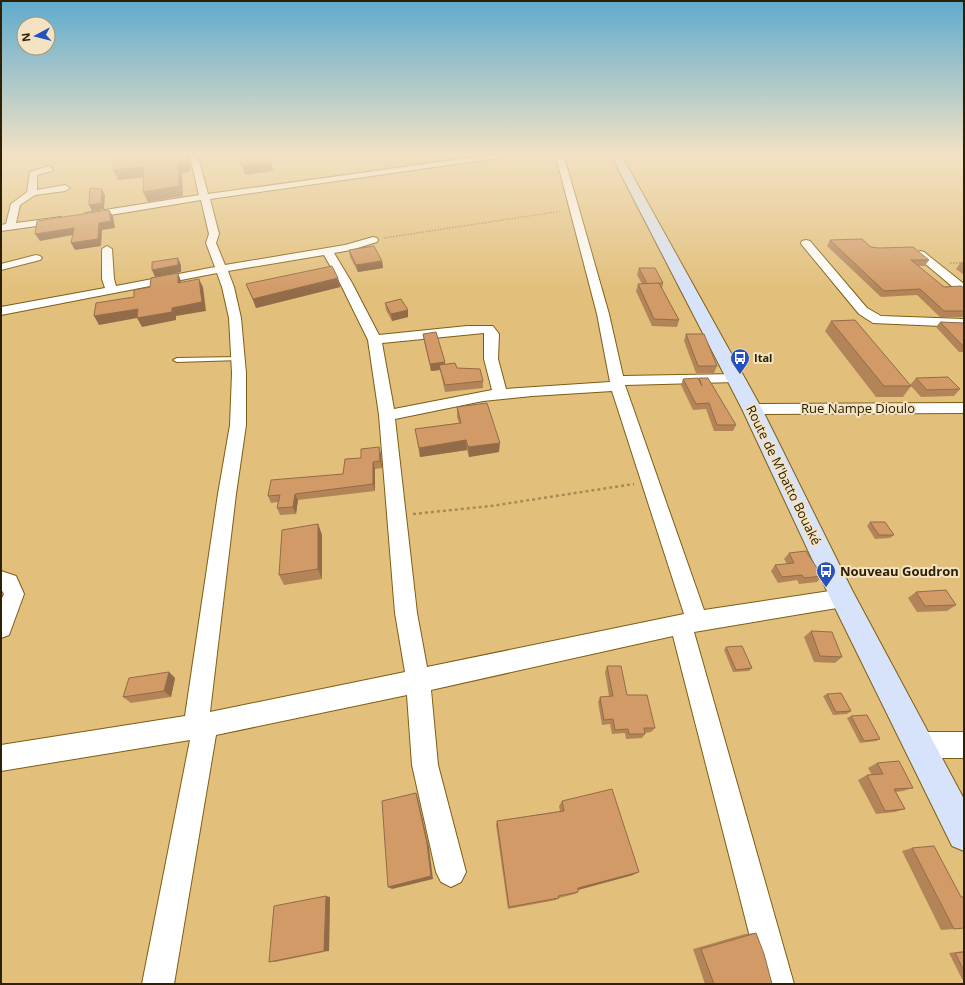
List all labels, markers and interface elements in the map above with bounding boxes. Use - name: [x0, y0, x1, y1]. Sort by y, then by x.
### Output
- north arrow: [16, 16, 56, 56]
- text: N: [18, 32, 34, 43]
- bus stop icon: Ital: [729, 347, 751, 375]
- place label: Ital: [754, 350, 772, 365]
- street label: Rue Nampe Dioulo: [801, 399, 915, 417]
- street label: Route de M'batto Bouaké: [742, 402, 826, 548]
- bus stop icon: Nouveau Goudron: [815, 560, 837, 588]
- place label: Nouveau Goudron: [840, 562, 959, 580]

